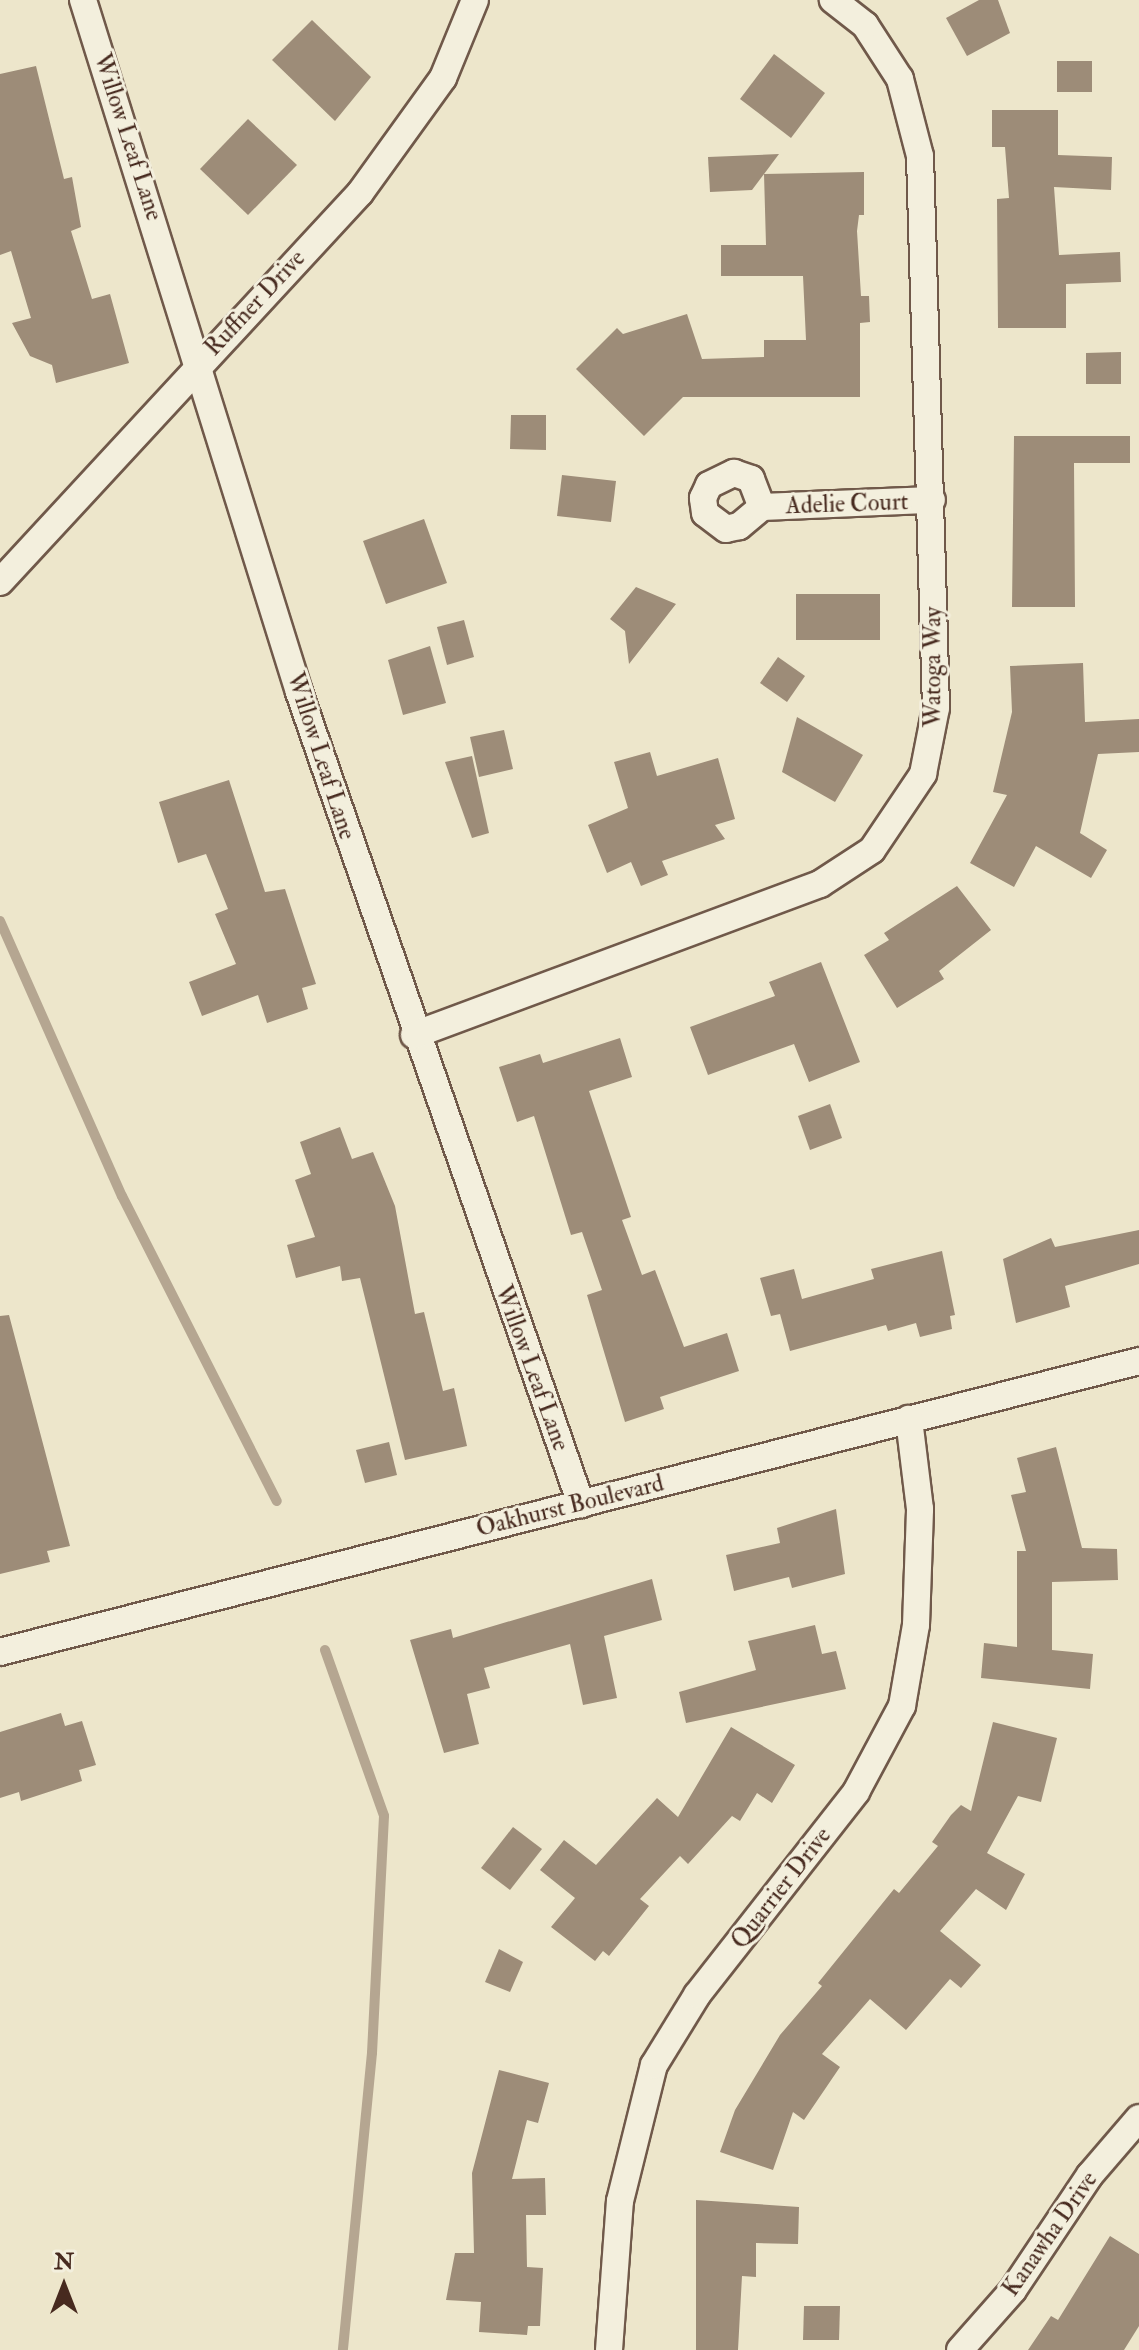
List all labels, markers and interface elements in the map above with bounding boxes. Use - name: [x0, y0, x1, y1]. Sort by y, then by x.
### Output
- street label: Willow Leaf Lane: [87, 50, 169, 224]
- street label: Ruffner Drive: [199, 244, 311, 362]
- street label: Adelie Court: [785, 487, 909, 521]
- street label: Watoga Way: [919, 607, 947, 727]
- street label: Willow Leaf Lane: [280, 669, 362, 843]
- street label: Willow Leaf Lane: [489, 1281, 575, 1455]
- street label: Oakhurst Boulevard: [473, 1469, 667, 1543]
- street label: Quarrier Drive: [725, 1822, 837, 1954]
- street label: Kanawha Drive: [996, 2166, 1104, 2302]
- north arrow: [24, 2246, 104, 2326]
- text: N: [54, 2248, 74, 2276]

